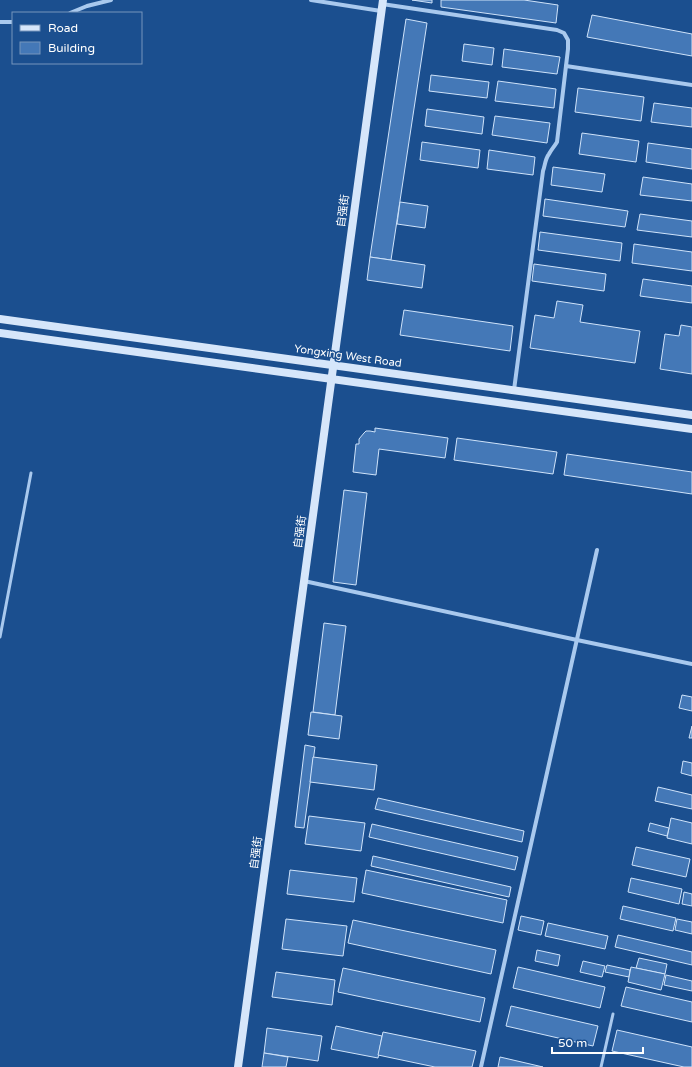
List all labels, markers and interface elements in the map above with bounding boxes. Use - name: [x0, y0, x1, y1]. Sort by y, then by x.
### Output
- legend: [12, 12, 142, 64]
- text: Road: [48, 21, 78, 35]
- text: Building: [48, 41, 95, 55]
- street label: 自强街: [334, 194, 352, 228]
- street label: Yongxing West Road: [293, 342, 403, 370]
- street label: 自强街: [291, 515, 309, 549]
- street label: 自强街: [247, 836, 265, 870]
- scale bar: [552, 1029, 643, 1055]
- text: 50 m: [558, 1036, 587, 1050]

